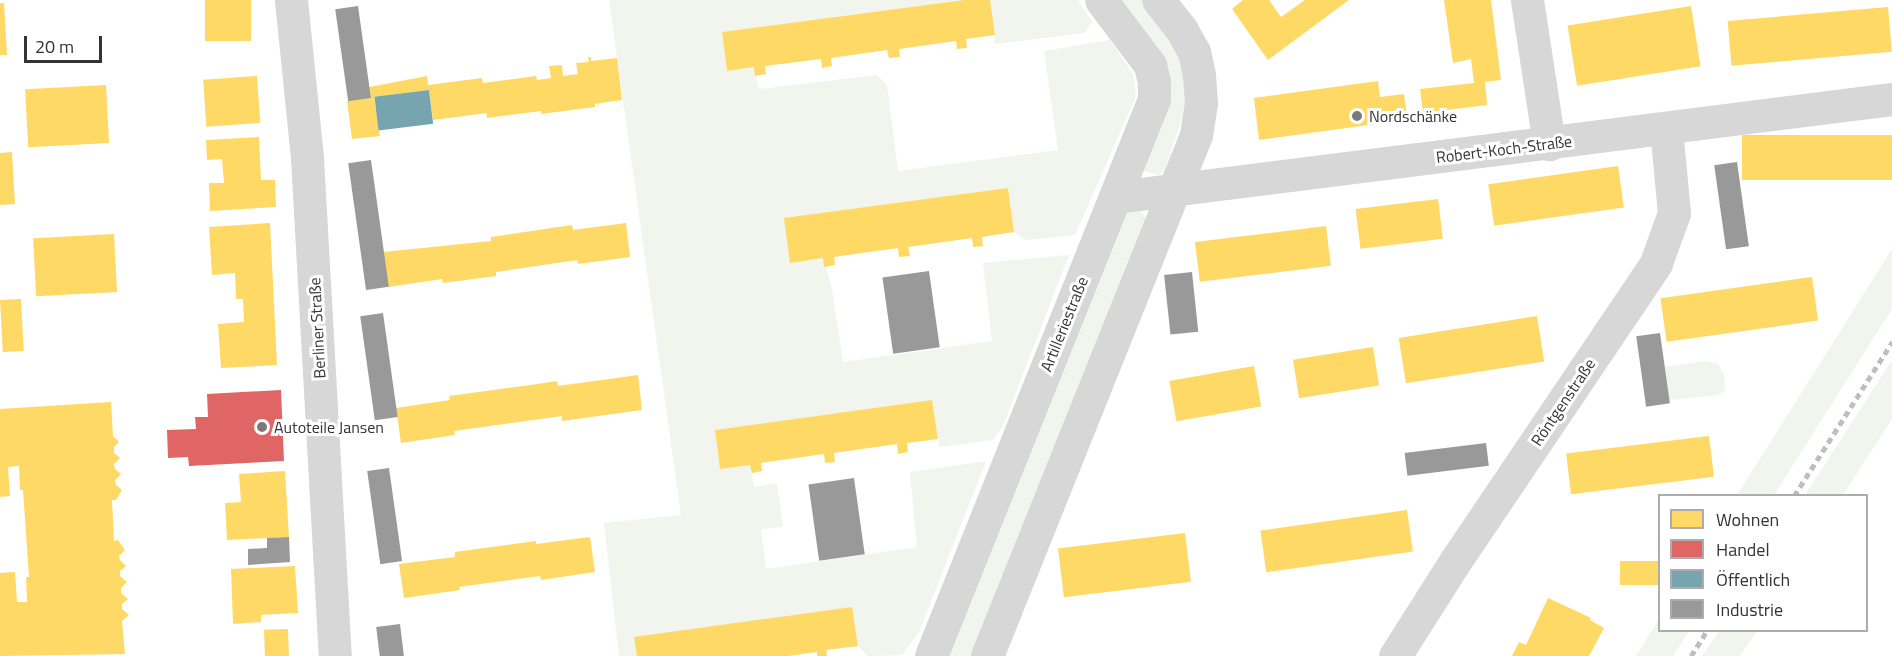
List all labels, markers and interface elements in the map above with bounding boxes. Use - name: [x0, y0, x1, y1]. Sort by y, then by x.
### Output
- scale bar: [27, 24, 105, 62]
- text: 20 m: [35, 33, 74, 60]
- place label: Nordschänke: [1369, 106, 1457, 126]
- marker: Nordschänke: [1350, 109, 1364, 123]
- street label: Robert-Koch-Straße: [1435, 131, 1573, 167]
- street label: Artilleriestraße: [1036, 274, 1092, 374]
- street label: Berliner Straße: [305, 277, 329, 379]
- street label: Röntgenstraße: [1527, 355, 1599, 449]
- place label: Autoteile Jansen: [274, 417, 384, 437]
- marker: Autoteile Jansen: [255, 420, 269, 434]
- legend: [1658, 494, 1868, 632]
- text: Wohnen: [1716, 506, 1779, 533]
- text: Handel: [1716, 536, 1770, 563]
- text: Öffentlich: [1716, 566, 1790, 593]
- text: Industrie: [1716, 596, 1783, 623]

